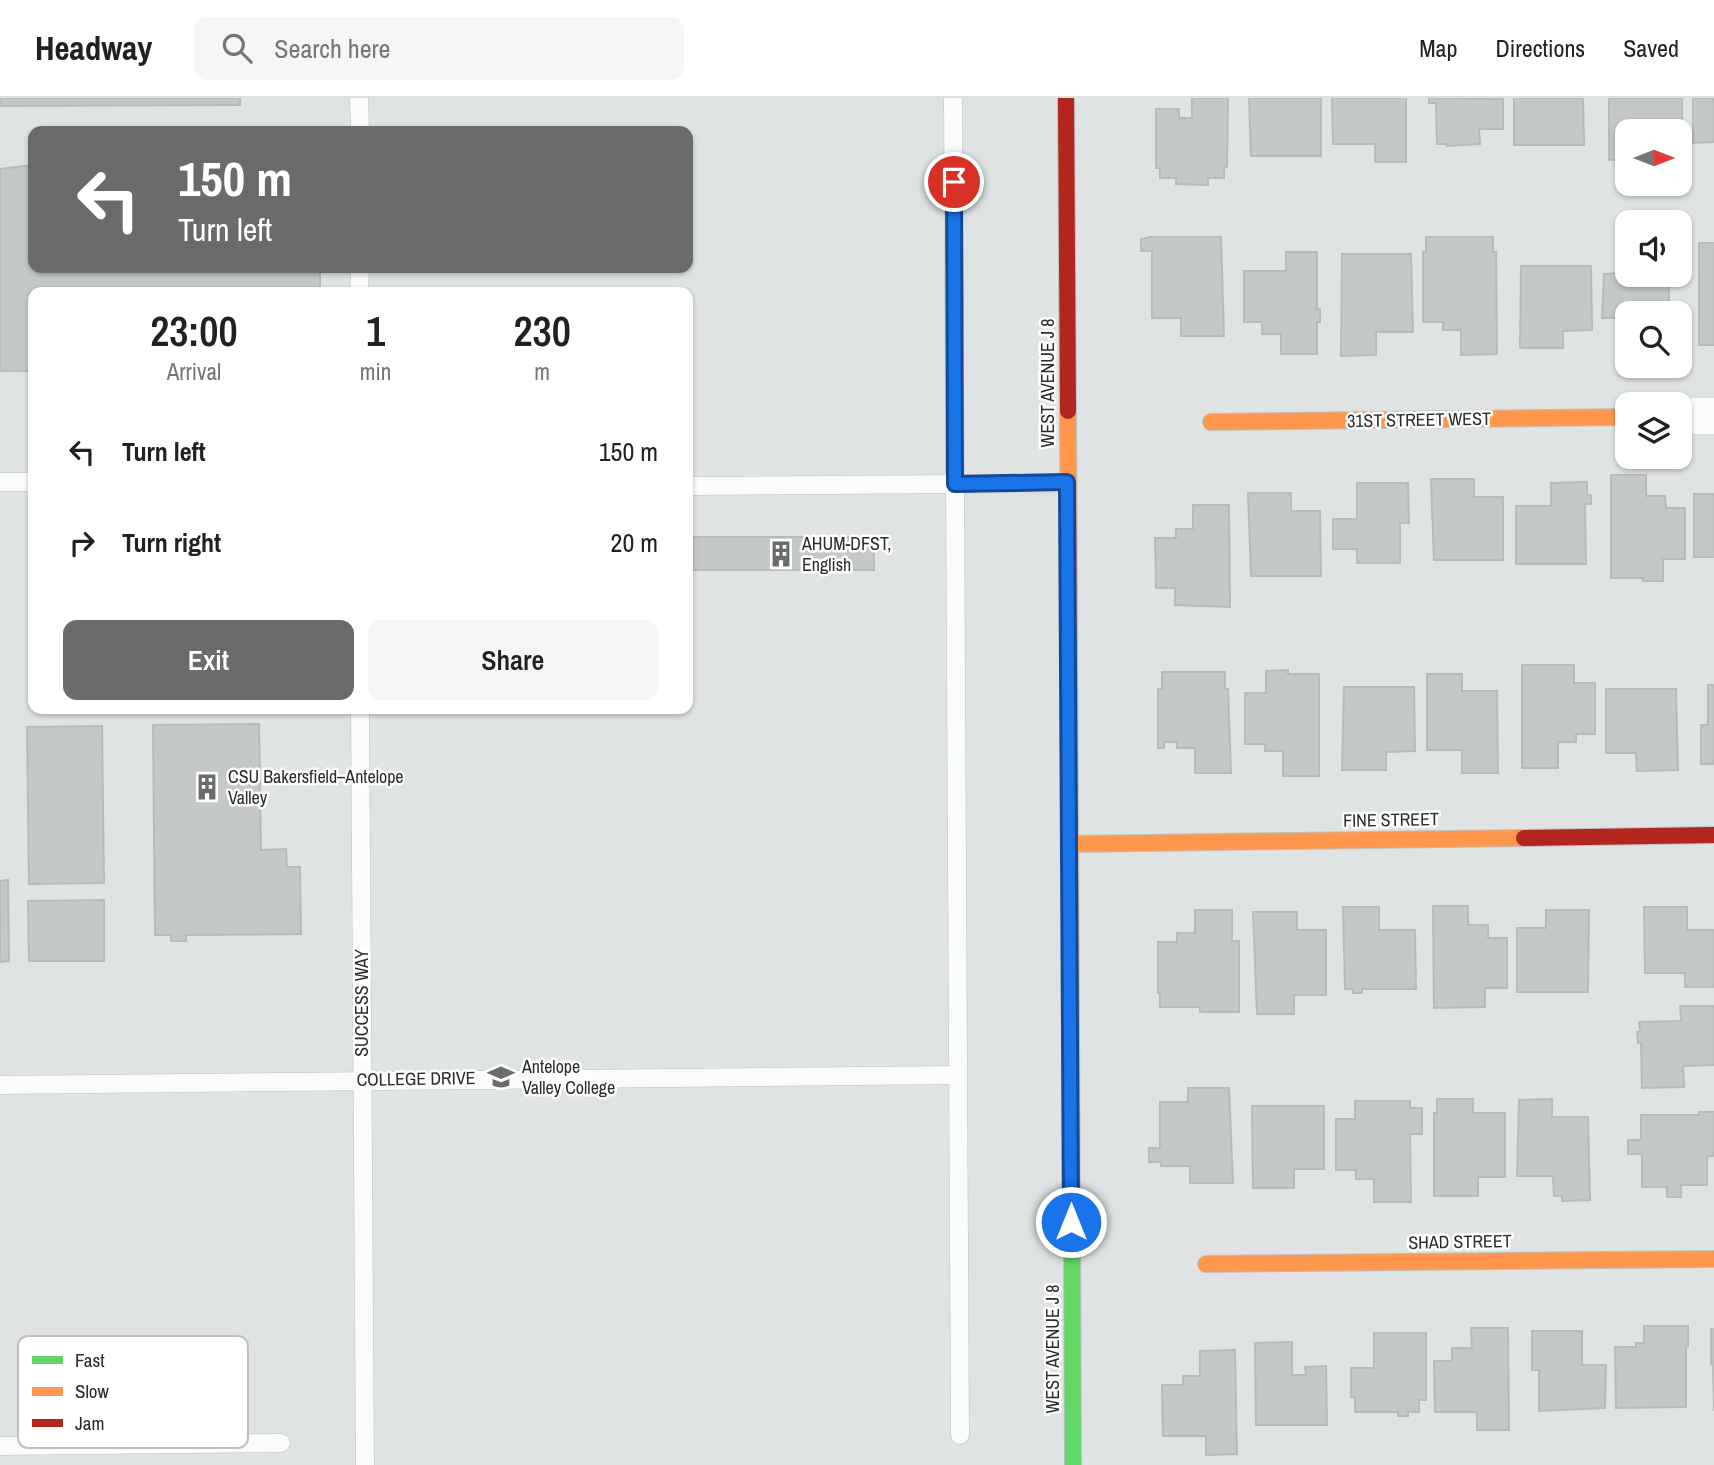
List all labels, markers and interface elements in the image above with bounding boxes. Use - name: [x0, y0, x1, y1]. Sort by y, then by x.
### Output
- search box: [194, 17, 684, 80]
- text: Headway: [35, 26, 152, 70]
- icon: search: [218, 29, 256, 67]
- text: Search here: [274, 31, 390, 66]
- text: Map: [1419, 32, 1457, 64]
- text: Directions: [1495, 32, 1585, 64]
- text: Saved: [1623, 32, 1679, 64]
- north arrow: [1615, 119, 1692, 196]
- map controls: [1615, 119, 1692, 469]
- text: 150 m: [178, 145, 292, 211]
- pin: [924, 152, 984, 212]
- icon: left: [63, 154, 154, 245]
- icon: arrive: [935, 163, 973, 201]
- text: Turn left: [178, 208, 272, 251]
- button: sound: [1615, 210, 1692, 287]
- button: search: [1615, 301, 1692, 378]
- text: 23:00: [150, 303, 238, 359]
- text: 1: [366, 303, 385, 359]
- text: 230: [513, 303, 571, 359]
- street label: WEST AVENUE J 8: [1035, 318, 1060, 448]
- text: Arrival: [167, 356, 221, 387]
- text: min: [360, 356, 391, 387]
- text: m: [534, 356, 550, 387]
- button: layers: [1615, 392, 1692, 469]
- street label: 31ST STREET WEST: [1347, 406, 1491, 433]
- icon: left: [63, 433, 101, 471]
- text: Turn left: [122, 434, 206, 469]
- text: 150 m: [599, 434, 658, 469]
- icon: right: [63, 524, 101, 562]
- text: Turn right: [122, 525, 221, 560]
- text: 20 m: [611, 525, 658, 560]
- place label: AHUM-DFST, English: [801, 531, 891, 577]
- building icon: AHUM-DFST, English: [766, 539, 796, 569]
- button: Exit: [63, 620, 354, 700]
- button: Share: [368, 620, 658, 700]
- place label: CSU Bakersfield–Antelope Valley: [228, 764, 404, 810]
- building icon: CSU Bakersfield–Antelope Valley: [192, 772, 222, 802]
- street label: FINE STREET: [1343, 806, 1439, 833]
- street label: SUCCESS WAY: [349, 949, 374, 1057]
- place label: Antelope Valley College: [521, 1054, 615, 1100]
- school or university icon: Antelope Valley College: [486, 1062, 516, 1092]
- street label: COLLEGE DRIVE: [356, 1065, 476, 1092]
- position arrow: [1034, 1185, 1108, 1259]
- street label: SHAD STREET: [1408, 1228, 1512, 1255]
- street label: WEST AVENUE J 8: [1040, 1284, 1065, 1414]
- legend: [18, 1336, 248, 1448]
- text: Fast: [75, 1347, 105, 1373]
- text: Slow: [75, 1378, 110, 1404]
- text: Jam: [75, 1410, 104, 1436]

